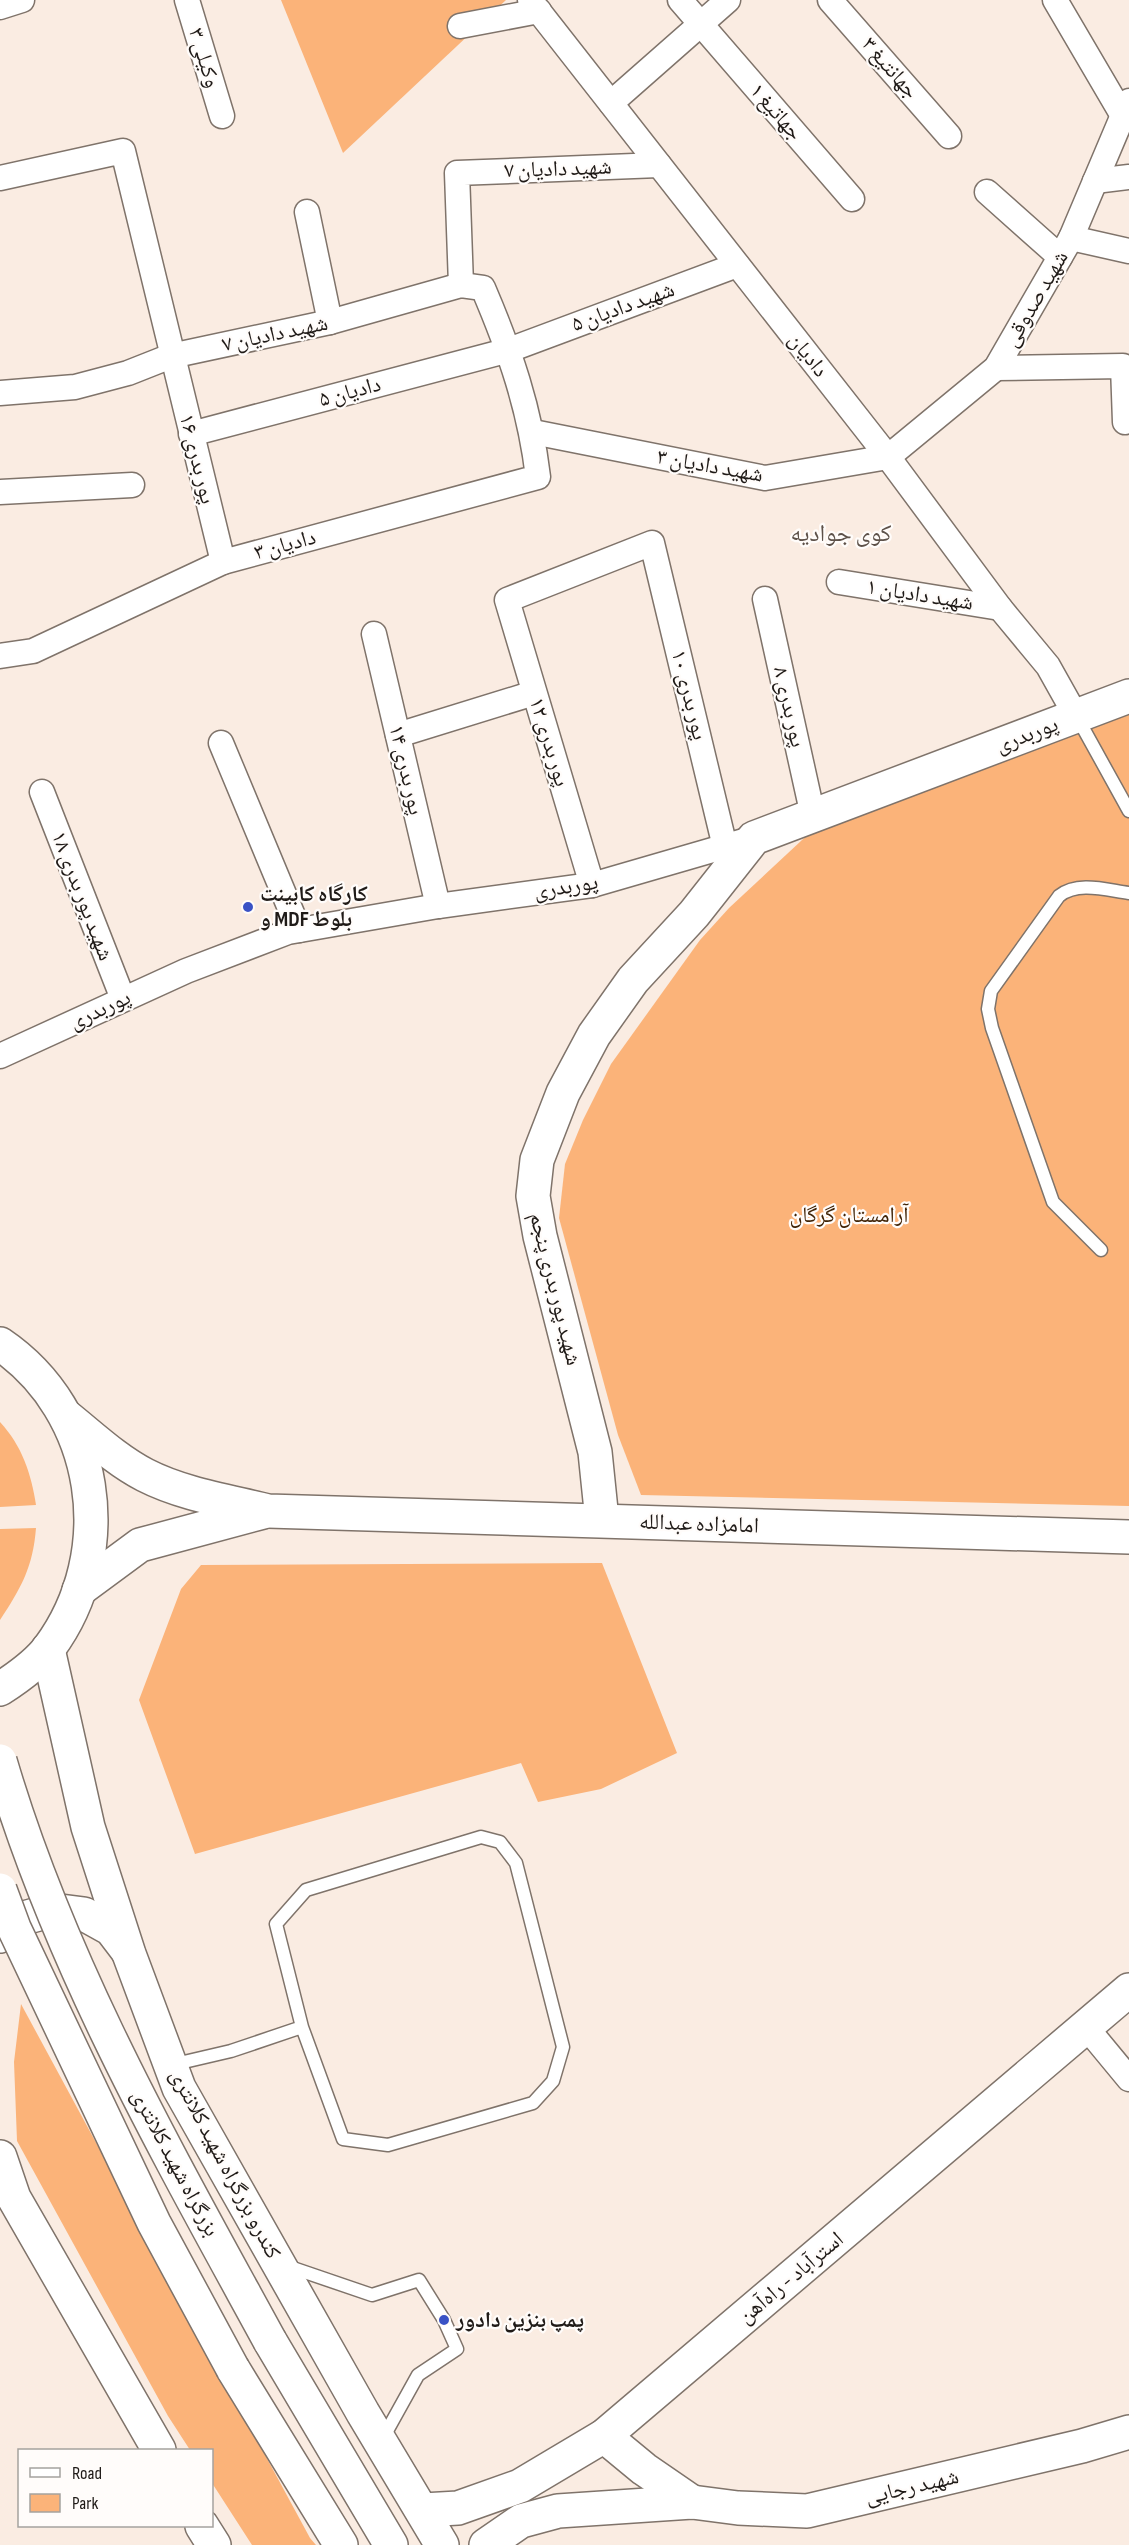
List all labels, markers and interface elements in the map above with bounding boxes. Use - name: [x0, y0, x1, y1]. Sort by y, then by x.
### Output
- street label: وکیلی ۳: [182, 25, 226, 91]
- street label: جهانتیغ ۳: [856, 31, 924, 105]
- street label: جهاتیغ ۱: [744, 78, 808, 146]
- street label: ۷ شهید دادیان: [504, 154, 612, 184]
- street label: شهید صدوقی: [998, 246, 1074, 352]
- street label: ۵ شهید دادیان: [568, 276, 678, 338]
- street label: شهید دادیان ۷: [220, 310, 330, 358]
- street label: دادیان: [782, 327, 834, 383]
- street label: دادیان ۵: [316, 371, 384, 413]
- street label: پور بدری ۱۶: [173, 411, 221, 507]
- street label: ۳ شهید دادیان: [655, 443, 765, 489]
- district label: کوی جوادیه: [790, 519, 892, 548]
- street label: دادیان ۳: [251, 524, 319, 566]
- street label: ۱ شهید دادیان: [865, 573, 975, 617]
- street label: پور بدری ۱۰: [665, 647, 713, 743]
- street label: پور بدری ۸: [767, 664, 811, 750]
- street label: پور بدری ۱۲: [523, 694, 575, 790]
- street label: پوربدری: [992, 711, 1062, 759]
- street label: پور بدری ۱۴: [383, 722, 429, 818]
- street label: شهید پور بدری ۱۸: [45, 828, 119, 964]
- street label: پوربدری: [532, 869, 600, 905]
- place label: کارگاه کابینت و MDF بلوط: [260, 881, 368, 933]
- marker: کارگاه کابینت و MDF بلوط: [241, 900, 255, 914]
- street label: پوربدری: [65, 984, 135, 1036]
- park label: آرامستان گرگان: [789, 1202, 909, 1229]
- street label: شهید پور بدری پنجم: [523, 1210, 587, 1368]
- street label: امامزاده عبدالله: [639, 1508, 759, 1540]
- street label: کندرو بزرگراه شهید کلانتری: [164, 2064, 286, 2264]
- street label: بزرگراه شهید کلانتری: [125, 2085, 225, 2241]
- street label: استرآباد - راه‌آهن: [733, 2226, 849, 2330]
- place label: پمپ بنزین دادور: [455, 2307, 584, 2334]
- marker: پمپ بنزین دادور: [437, 2313, 451, 2327]
- legend: [18, 2449, 213, 2527]
- text: Road: [72, 2463, 102, 2484]
- street label: شهید رجایی: [862, 2463, 962, 2511]
- text: Park: [72, 2493, 98, 2514]

